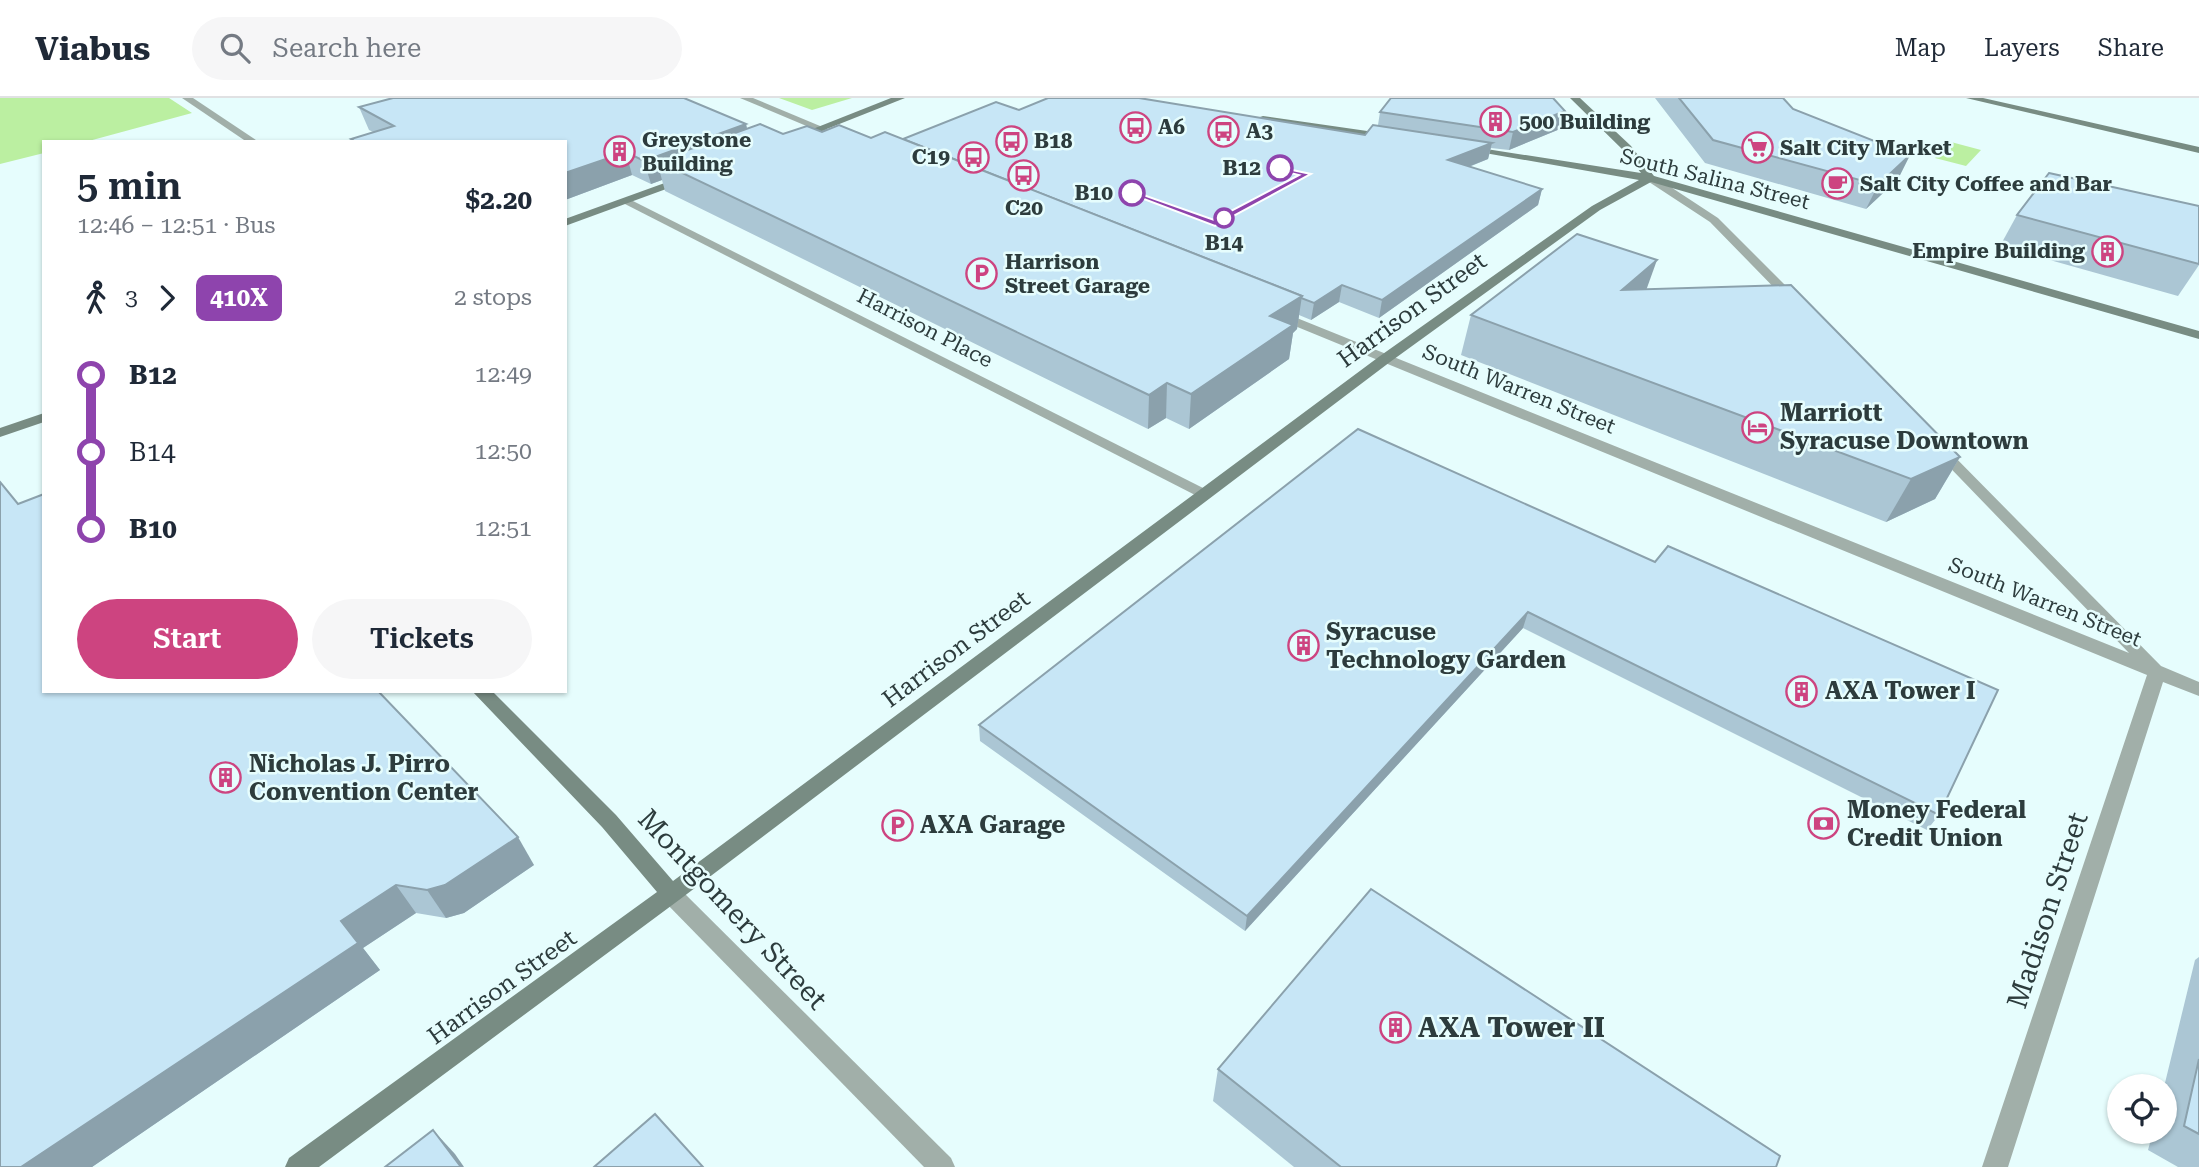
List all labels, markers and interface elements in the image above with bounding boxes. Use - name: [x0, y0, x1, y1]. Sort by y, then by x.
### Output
- search box: [192, 17, 682, 80]
- text: Viabus: [35, 29, 150, 68]
- icon: search: [216, 29, 254, 67]
- text: Search here: [272, 33, 421, 63]
- text: Map: [1895, 34, 1946, 62]
- text: Layers: [1984, 34, 2060, 62]
- text: Share: [2098, 34, 2164, 62]
- building icon: 500 Building: [1479, 105, 1513, 139]
- bus stop icon: A6: [1118, 110, 1152, 144]
- place label: 500 Building: [1519, 110, 1650, 134]
- bus stop icon: A3: [1206, 114, 1240, 148]
- place label: A6: [1158, 115, 1185, 139]
- place label: A3: [1246, 119, 1273, 143]
- bus stop icon: B18: [994, 124, 1028, 158]
- place label: Greystone Building: [642, 128, 751, 176]
- place label: B18: [1034, 129, 1073, 153]
- supermarket icon: Salt City Market: [1740, 131, 1774, 165]
- building icon: Greystone Building: [602, 135, 636, 169]
- place label: Salt City Market: [1780, 136, 1952, 160]
- bus stop icon: C19: [956, 140, 990, 174]
- street label: South Salina Street: [1618, 144, 1812, 214]
- place label: C19: [912, 145, 950, 169]
- marker: B12: [1267, 155, 1293, 181]
- place label: B12: [1222, 156, 1261, 180]
- bus stop icon: C20: [1007, 159, 1041, 193]
- text: 5 min: [77, 164, 182, 208]
- cafe icon: Salt City Coffee and Bar: [1820, 167, 1854, 201]
- place label: Salt City Coffee and Bar: [1860, 172, 2112, 196]
- marker: B10: [1119, 180, 1145, 206]
- place label: B10: [1074, 181, 1113, 205]
- text: $2.20: [466, 185, 532, 215]
- place label: C20: [1005, 196, 1043, 220]
- marker: B14: [1214, 208, 1234, 228]
- text: 12:46 – 12:51 · Bus: [77, 212, 275, 239]
- place label: B14: [1205, 231, 1244, 255]
- building icon: Empire Building: [2091, 234, 2125, 268]
- place label: Empire Building: [1912, 239, 2085, 263]
- street label: Harrison Street: [1332, 247, 1492, 373]
- place label: Harrison Street Garage: [1005, 250, 1150, 298]
- parking icon: Harrison Street Garage: [965, 257, 999, 291]
- icon: walk: [77, 279, 115, 317]
- icon: forward: [148, 279, 186, 317]
- text: 3: [125, 284, 138, 311]
- text: 410X: [210, 284, 268, 312]
- text: 2 stops: [454, 284, 532, 311]
- street label: Harrison Place: [853, 284, 997, 372]
- street label: South Warren Street: [1419, 339, 1619, 439]
- text: B12: [129, 360, 177, 390]
- text: 12:49: [475, 361, 532, 388]
- place label: Marriott Syracuse Downtown: [1780, 399, 2029, 455]
- hotel icon: Marriott Syracuse Downtown: [1740, 410, 1774, 444]
- text: B14: [129, 437, 176, 467]
- text: 12:50: [475, 438, 532, 465]
- text: B10: [129, 514, 177, 544]
- text: 12:51: [475, 515, 532, 542]
- street label: South Warren Street: [1945, 552, 2145, 652]
- street label: Harrison Street: [877, 585, 1035, 713]
- button: Start: [77, 599, 298, 679]
- button: Tickets: [312, 599, 532, 679]
- place label: Syracuse Technology Garden: [1326, 618, 1566, 674]
- building icon: Syracuse Technology Garden: [1286, 629, 1320, 663]
- building icon: AXA Tower I: [1785, 674, 1819, 708]
- place label: AXA Tower I: [1825, 677, 1976, 705]
- place label: Nicholas J. Pirro Convention Center: [249, 750, 479, 806]
- building icon: Nicholas J. Pirro Convention Center: [209, 761, 243, 795]
- place label: Money Federal Credit Union: [1847, 796, 2026, 852]
- street label: Montgomery Street: [631, 803, 834, 1016]
- bank icon: Money Federal Credit Union: [1807, 807, 1841, 841]
- parking icon: AXA Garage: [880, 808, 914, 842]
- street label: Madison Street: [2000, 808, 2095, 1012]
- place label: AXA Garage: [920, 811, 1065, 839]
- street label: Harrison Street: [422, 924, 582, 1050]
- building icon: AXA Tower II: [1378, 1010, 1412, 1044]
- place label: AXA Tower II: [1418, 1011, 1605, 1044]
- map controls: [2107, 1074, 2177, 1144]
- button: locate: [2107, 1074, 2177, 1144]

